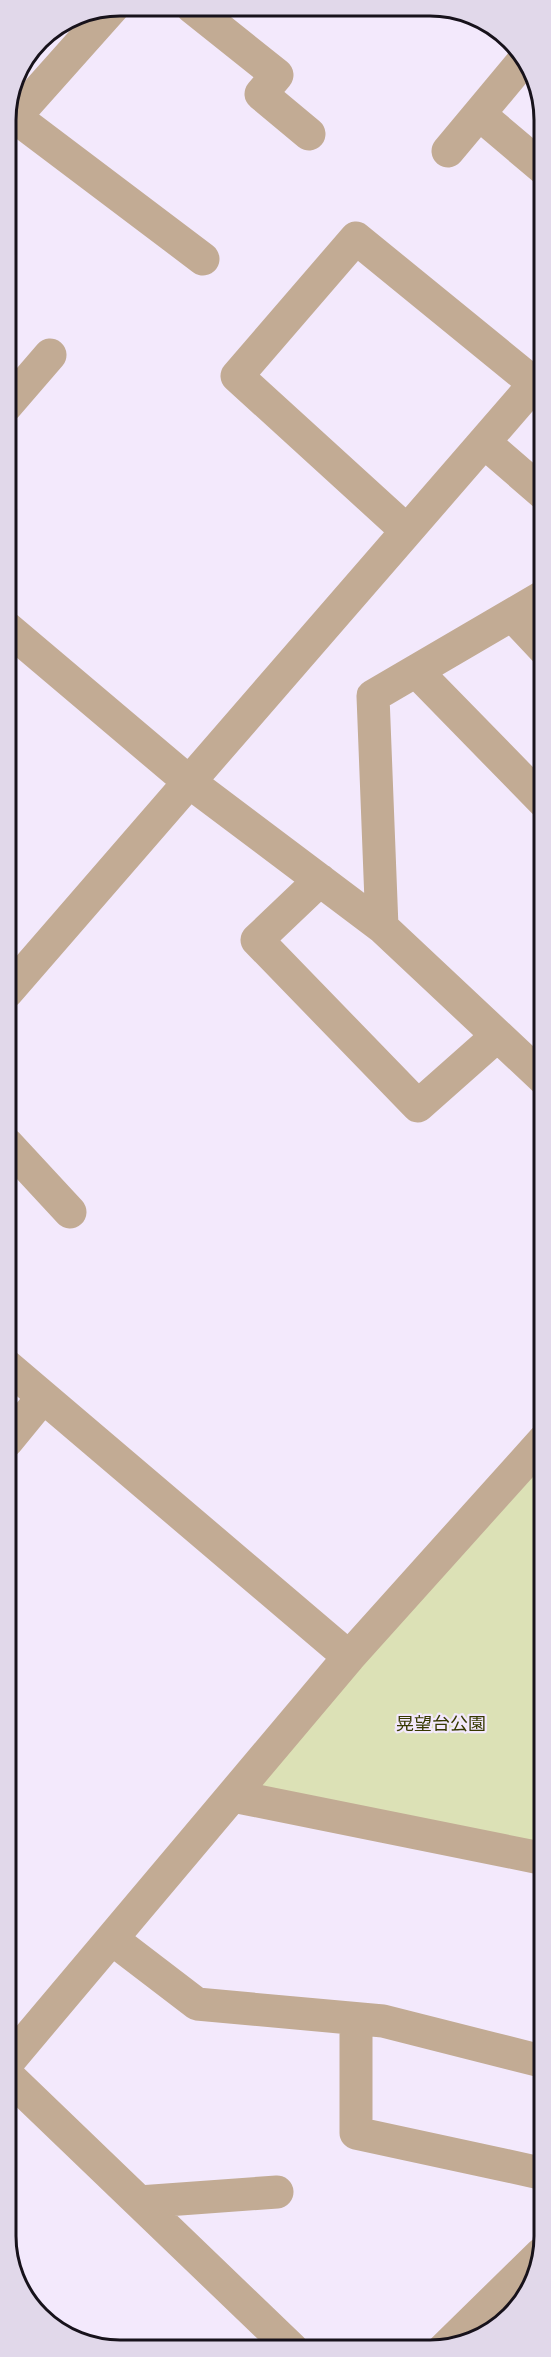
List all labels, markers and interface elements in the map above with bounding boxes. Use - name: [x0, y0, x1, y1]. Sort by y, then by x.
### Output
- park label: 晃望台公園: [396, 1714, 486, 1735]

